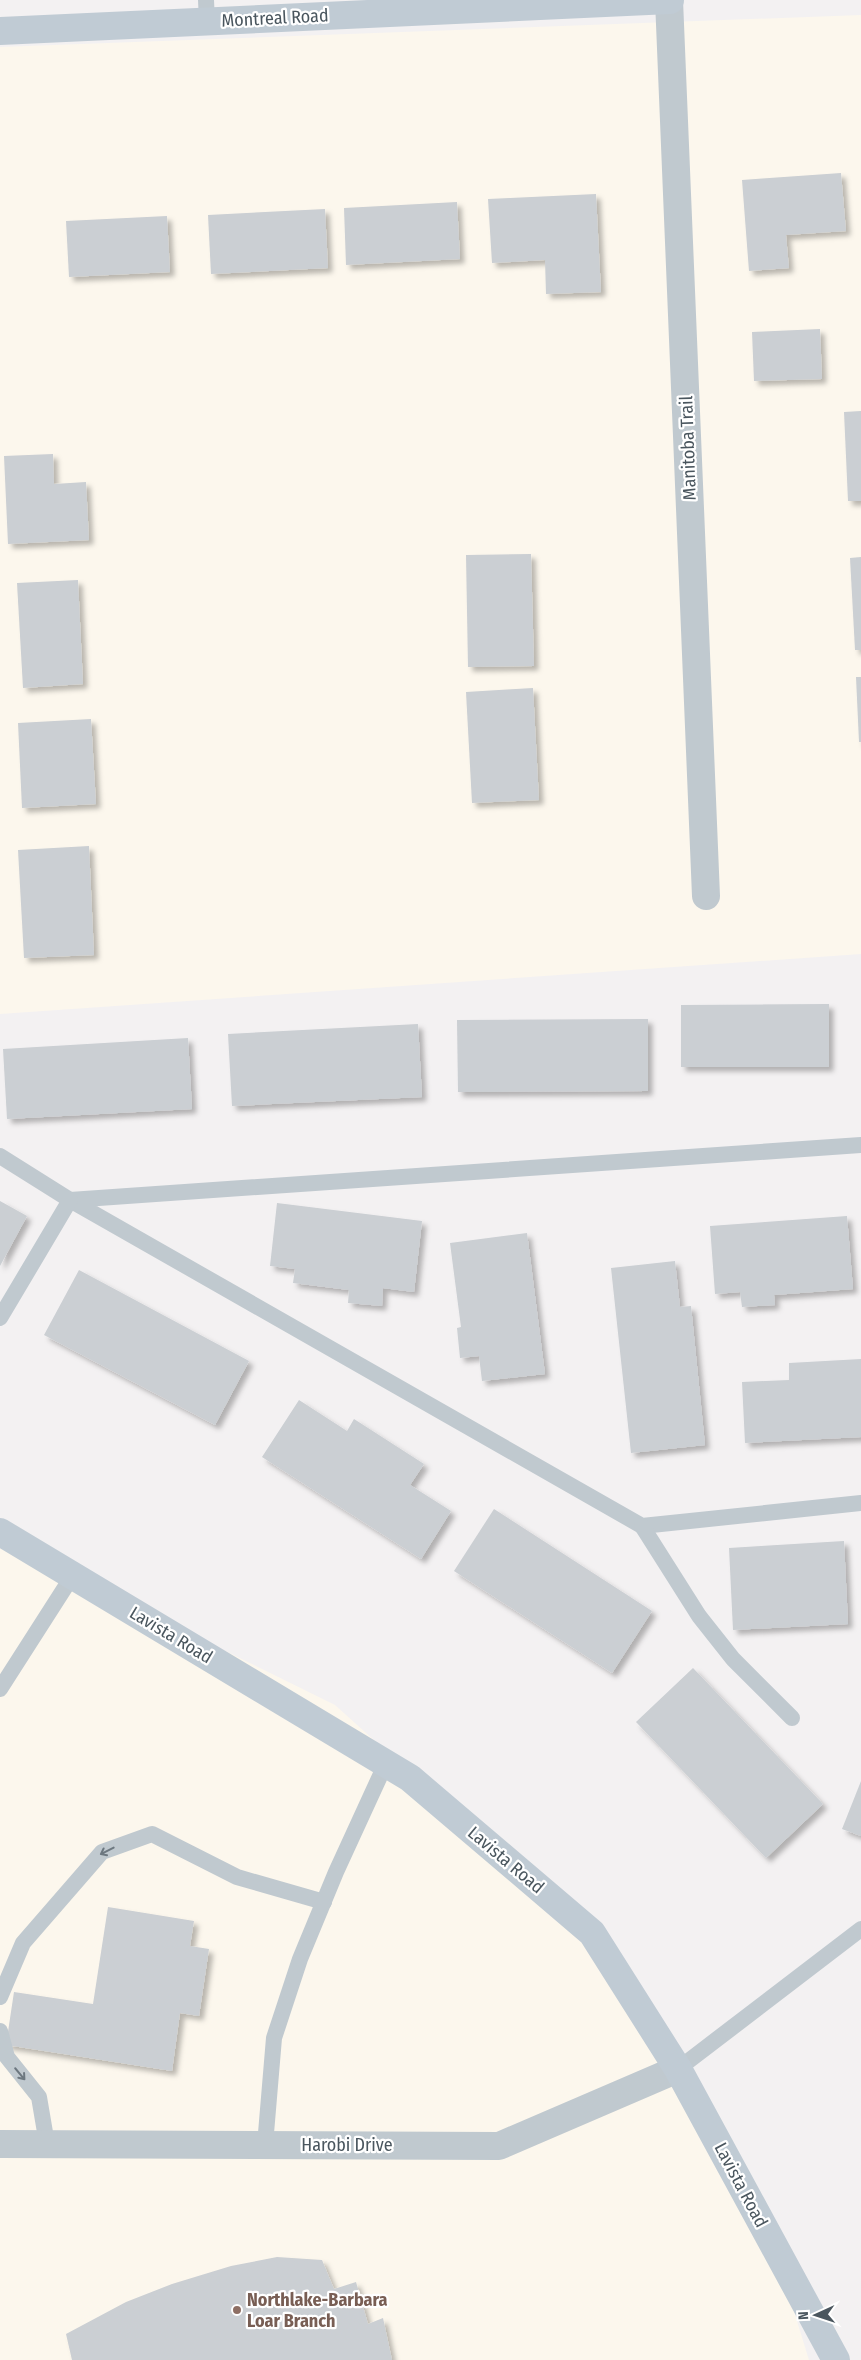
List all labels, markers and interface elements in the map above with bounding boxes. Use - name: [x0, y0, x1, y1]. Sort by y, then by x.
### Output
- street label: Montreal Road: [221, 4, 329, 32]
- street label: Manitoba Trail: [675, 395, 701, 501]
- street label: Lavista Road: [126, 1602, 216, 1668]
- street label: Lavista Road: [463, 1822, 549, 1898]
- one-way arrow: [100, 1847, 115, 1857]
- one-way arrow: [15, 2067, 26, 2080]
- street label: Harobi Drive: [301, 2134, 393, 2156]
- street label: Lavista Road: [710, 2139, 772, 2231]
- place label: Northlake-Barbara Loar Branch: [247, 2289, 388, 2332]
- north arrow: [791, 2290, 841, 2340]
- marker: Northlake-Barbara Loar Branch: [231, 2304, 243, 2316]
- text: N: [795, 2311, 812, 2320]

